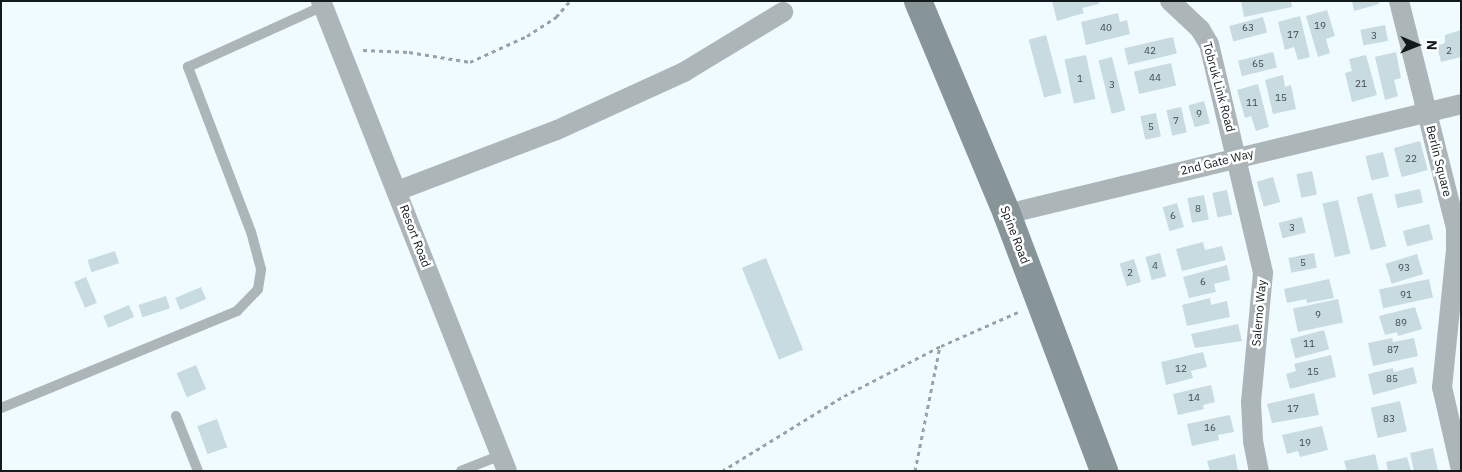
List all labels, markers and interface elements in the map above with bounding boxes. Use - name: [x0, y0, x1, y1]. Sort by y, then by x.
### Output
- house number: 19: [1314, 20, 1326, 32]
- north arrow: [1392, 20, 1442, 70]
- house number: 40: [1100, 22, 1112, 34]
- house number: 63: [1242, 22, 1254, 34]
- house number: 17: [1287, 29, 1299, 41]
- house number: 3: [1371, 30, 1377, 42]
- street label: Tobruk Link Road: [1200, 40, 1238, 134]
- text: N: [1423, 40, 1441, 50]
- house number: 42: [1144, 45, 1156, 57]
- house number: 2: [1446, 45, 1452, 57]
- house number: 65: [1252, 58, 1264, 70]
- house number: 44: [1149, 72, 1161, 84]
- house number: 1: [1077, 73, 1083, 85]
- house number: 21: [1355, 78, 1367, 90]
- house number: 3: [1109, 79, 1115, 91]
- house number: 15: [1275, 92, 1287, 104]
- house number: 11: [1246, 97, 1258, 109]
- house number: 9: [1196, 108, 1202, 120]
- house number: 7: [1173, 115, 1179, 127]
- house number: 5: [1148, 121, 1154, 133]
- street label: Berlin Square: [1423, 124, 1455, 198]
- street label: 2nd Gate Way: [1179, 146, 1255, 178]
- house number: 22: [1405, 153, 1417, 165]
- street label: Resort Road: [396, 203, 434, 269]
- house number: 8: [1195, 203, 1201, 215]
- street label: Spine Road: [997, 204, 1033, 266]
- house number: 6: [1170, 210, 1176, 222]
- house number: 3: [1289, 222, 1295, 234]
- house number: 5: [1300, 257, 1306, 269]
- house number: 4: [1152, 260, 1158, 272]
- house number: 93: [1398, 262, 1410, 274]
- house number: 2: [1127, 267, 1133, 279]
- house number: 6: [1200, 276, 1206, 288]
- street label: Salerno Way: [1249, 279, 1269, 347]
- house number: 91: [1400, 289, 1412, 301]
- house number: 9: [1315, 309, 1321, 321]
- house number: 89: [1395, 317, 1407, 329]
- house number: 11: [1303, 338, 1315, 350]
- house number: 87: [1387, 344, 1399, 356]
- house number: 12: [1175, 363, 1187, 375]
- house number: 15: [1307, 366, 1319, 378]
- house number: 85: [1386, 373, 1398, 385]
- house number: 14: [1188, 392, 1200, 404]
- house number: 17: [1287, 403, 1299, 415]
- house number: 83: [1383, 413, 1395, 425]
- house number: 16: [1204, 422, 1216, 434]
- house number: 19: [1299, 437, 1311, 449]

